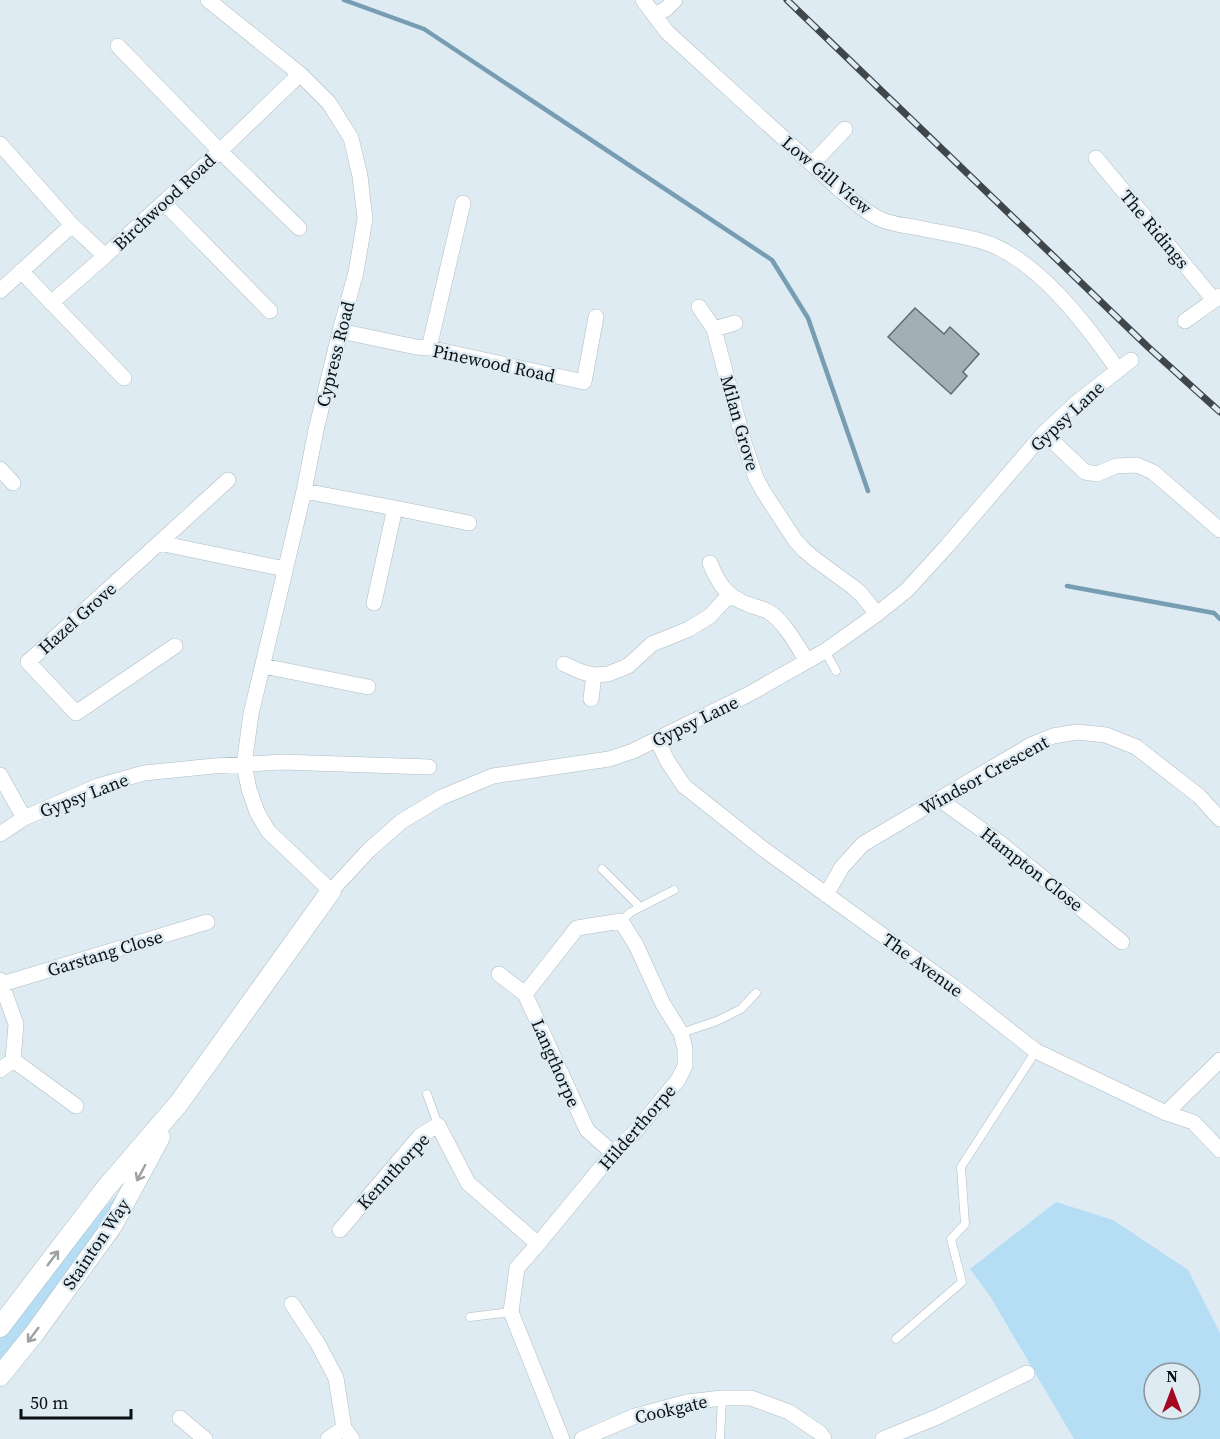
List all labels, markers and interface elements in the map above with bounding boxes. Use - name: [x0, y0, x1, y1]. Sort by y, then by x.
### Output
- street label: Low Gill View: [777, 130, 877, 220]
- street label: Birchwood Road: [107, 148, 221, 256]
- street label: The Ridings: [1115, 184, 1195, 274]
- street label: Cypress Road: [310, 298, 360, 410]
- street label: Pinewood Road: [431, 338, 557, 388]
- street label: Milan Grove: [714, 372, 766, 474]
- street label: Gypsy Lane: [1024, 375, 1110, 457]
- street label: Hazel Grove: [32, 576, 122, 660]
- street label: Gypsy Lane: [648, 689, 742, 753]
- street label: Windsor Crescent: [915, 729, 1053, 821]
- street label: Gypsy Lane: [36, 767, 132, 823]
- street label: Hampton Close: [976, 821, 1088, 917]
- street label: Garstang Close: [44, 924, 166, 982]
- street label: The Avenue: [878, 927, 968, 1003]
- street label: Langthorpe: [525, 1015, 587, 1111]
- street label: Hilderthorpe: [593, 1079, 681, 1175]
- street label: Kennthorpe: [351, 1127, 435, 1215]
- one-way arrow: [135, 1164, 147, 1181]
- street label: Stainton Way: [56, 1193, 136, 1294]
- one-way arrow: [46, 1250, 59, 1266]
- one-way arrow: [26, 1327, 39, 1343]
- north arrow: [1142, 1361, 1202, 1421]
- text: N: [1166, 1365, 1178, 1387]
- scale bar: [21, 1382, 130, 1420]
- street label: Cookgate: [632, 1389, 710, 1429]
- text: 50 m: [30, 1390, 68, 1415]

